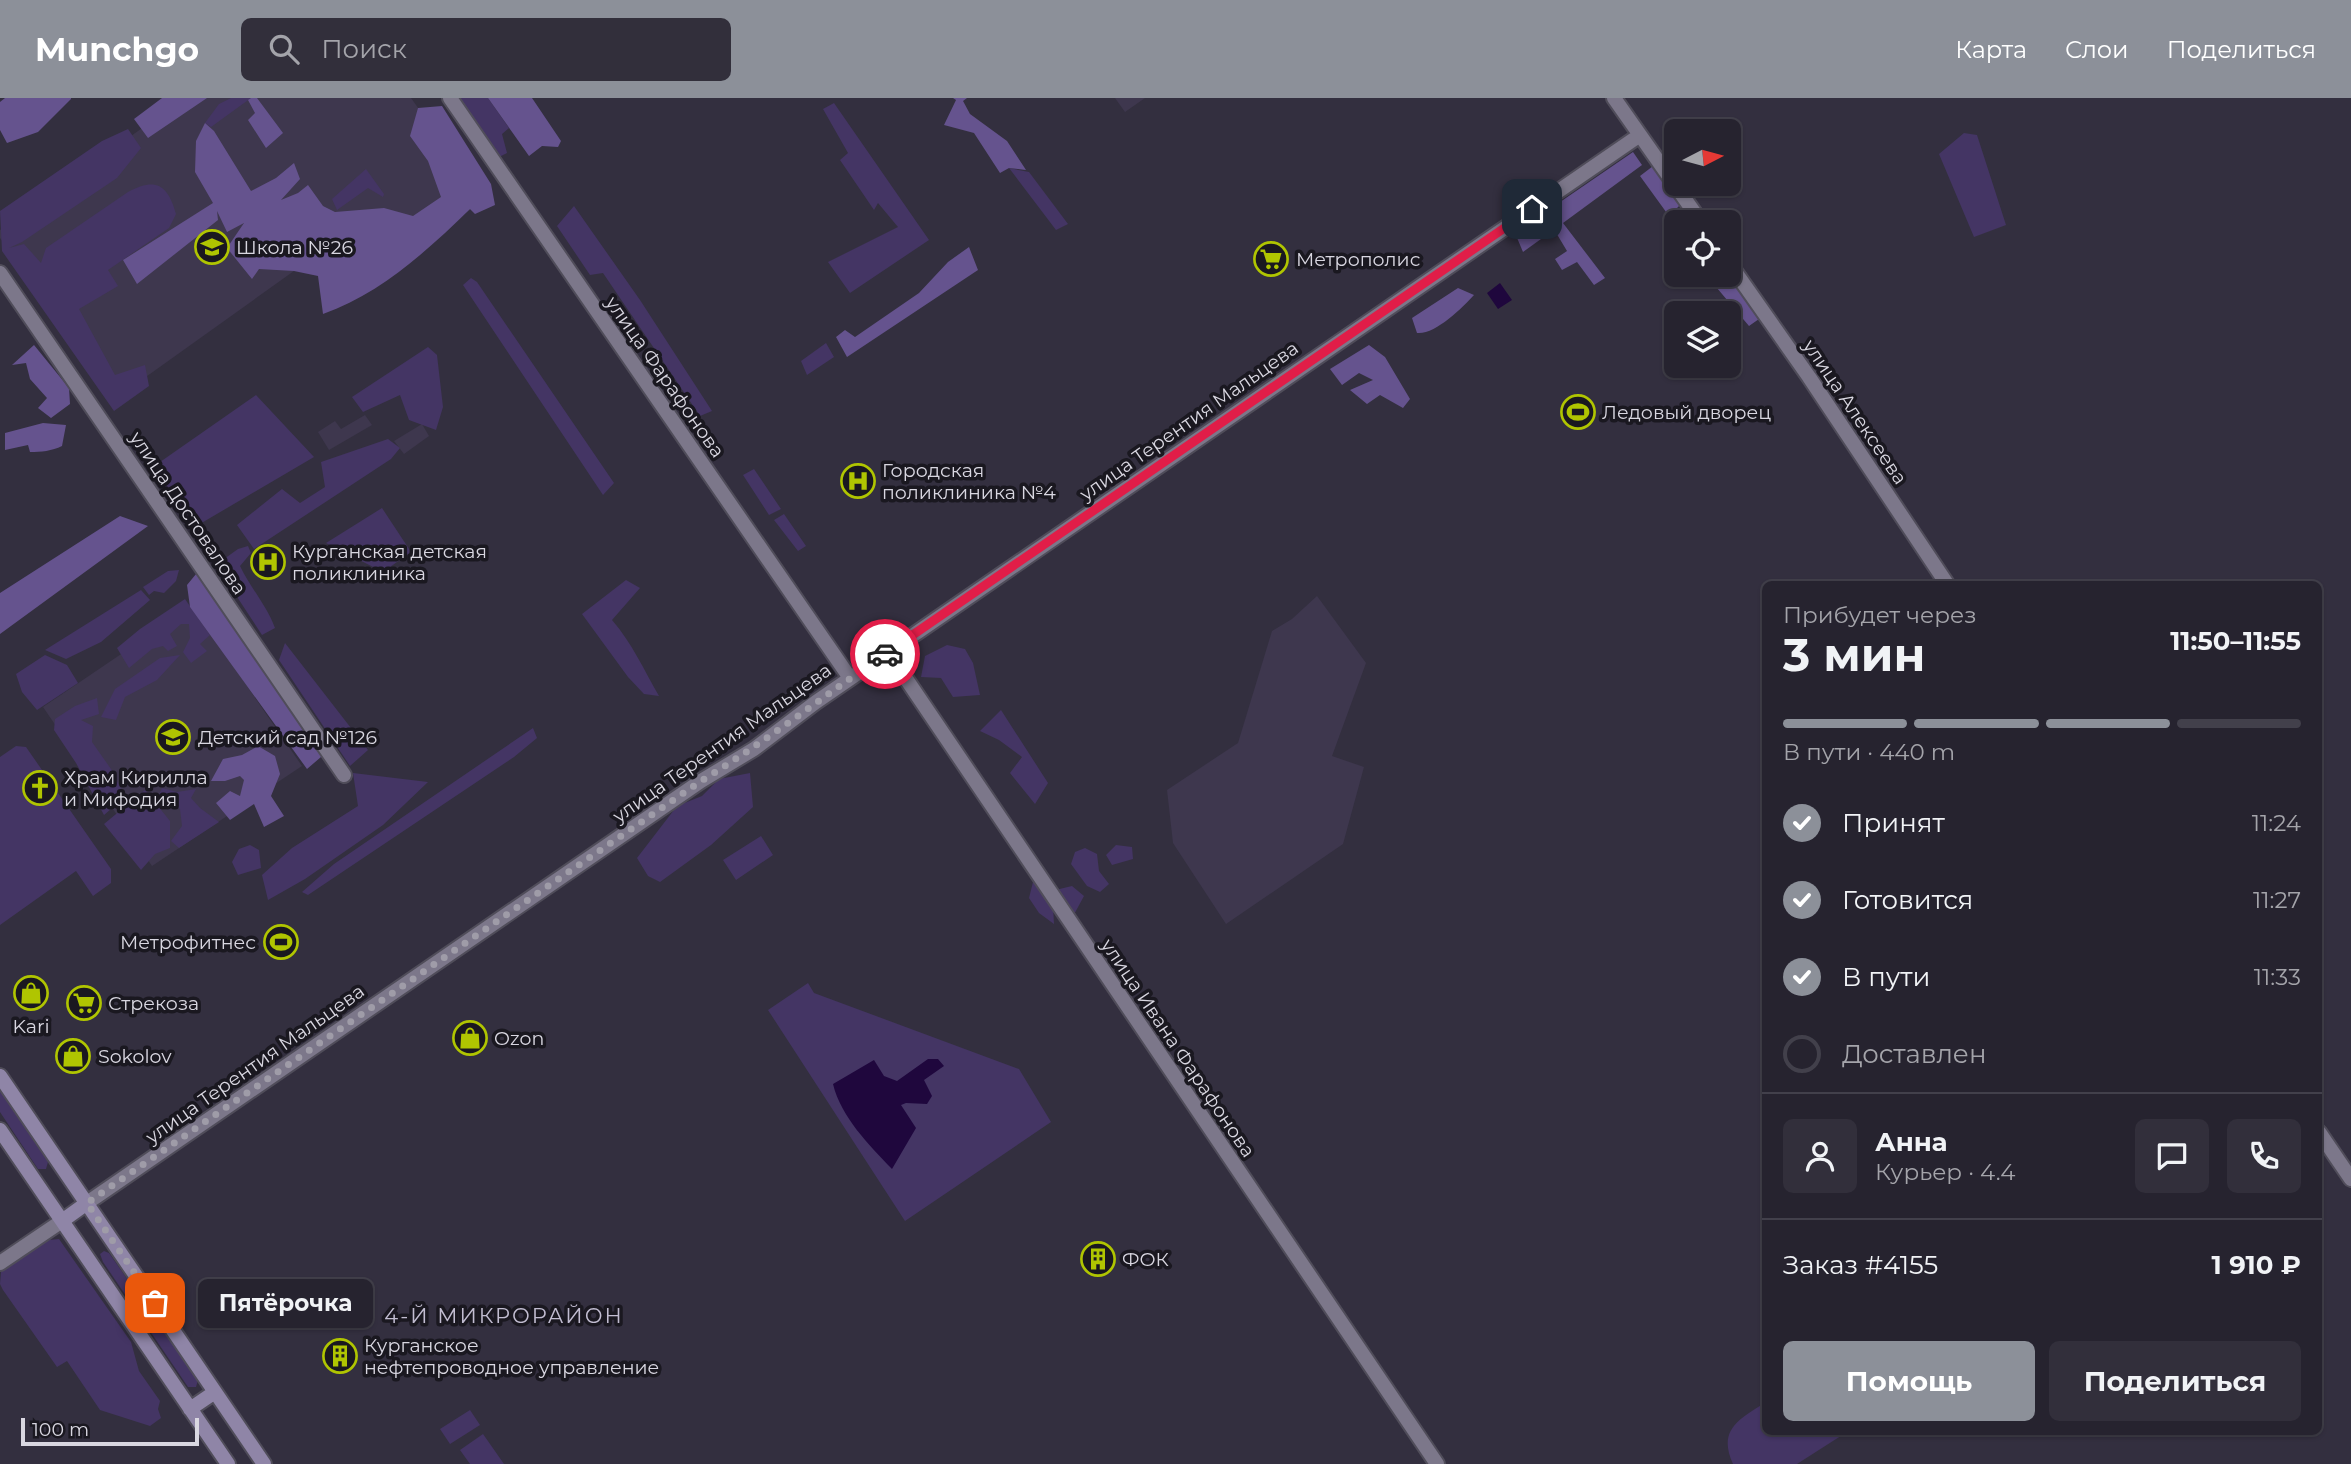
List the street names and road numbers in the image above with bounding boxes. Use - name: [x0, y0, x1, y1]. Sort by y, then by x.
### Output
- street label: улица Фарафонова: [600, 291, 729, 462]
- street label: улица Алексеева: [1798, 334, 1912, 489]
- street label: улица Терентия Мальцева: [1074, 337, 1303, 506]
- street label: улица Достовалова: [124, 426, 251, 599]
- street label: улица Терентия Мальцева: [607, 659, 836, 828]
- street label: улица Ивана Фарафонова: [1096, 934, 1260, 1162]
- street label: улица Терентия Мальцева: [140, 980, 369, 1149]

